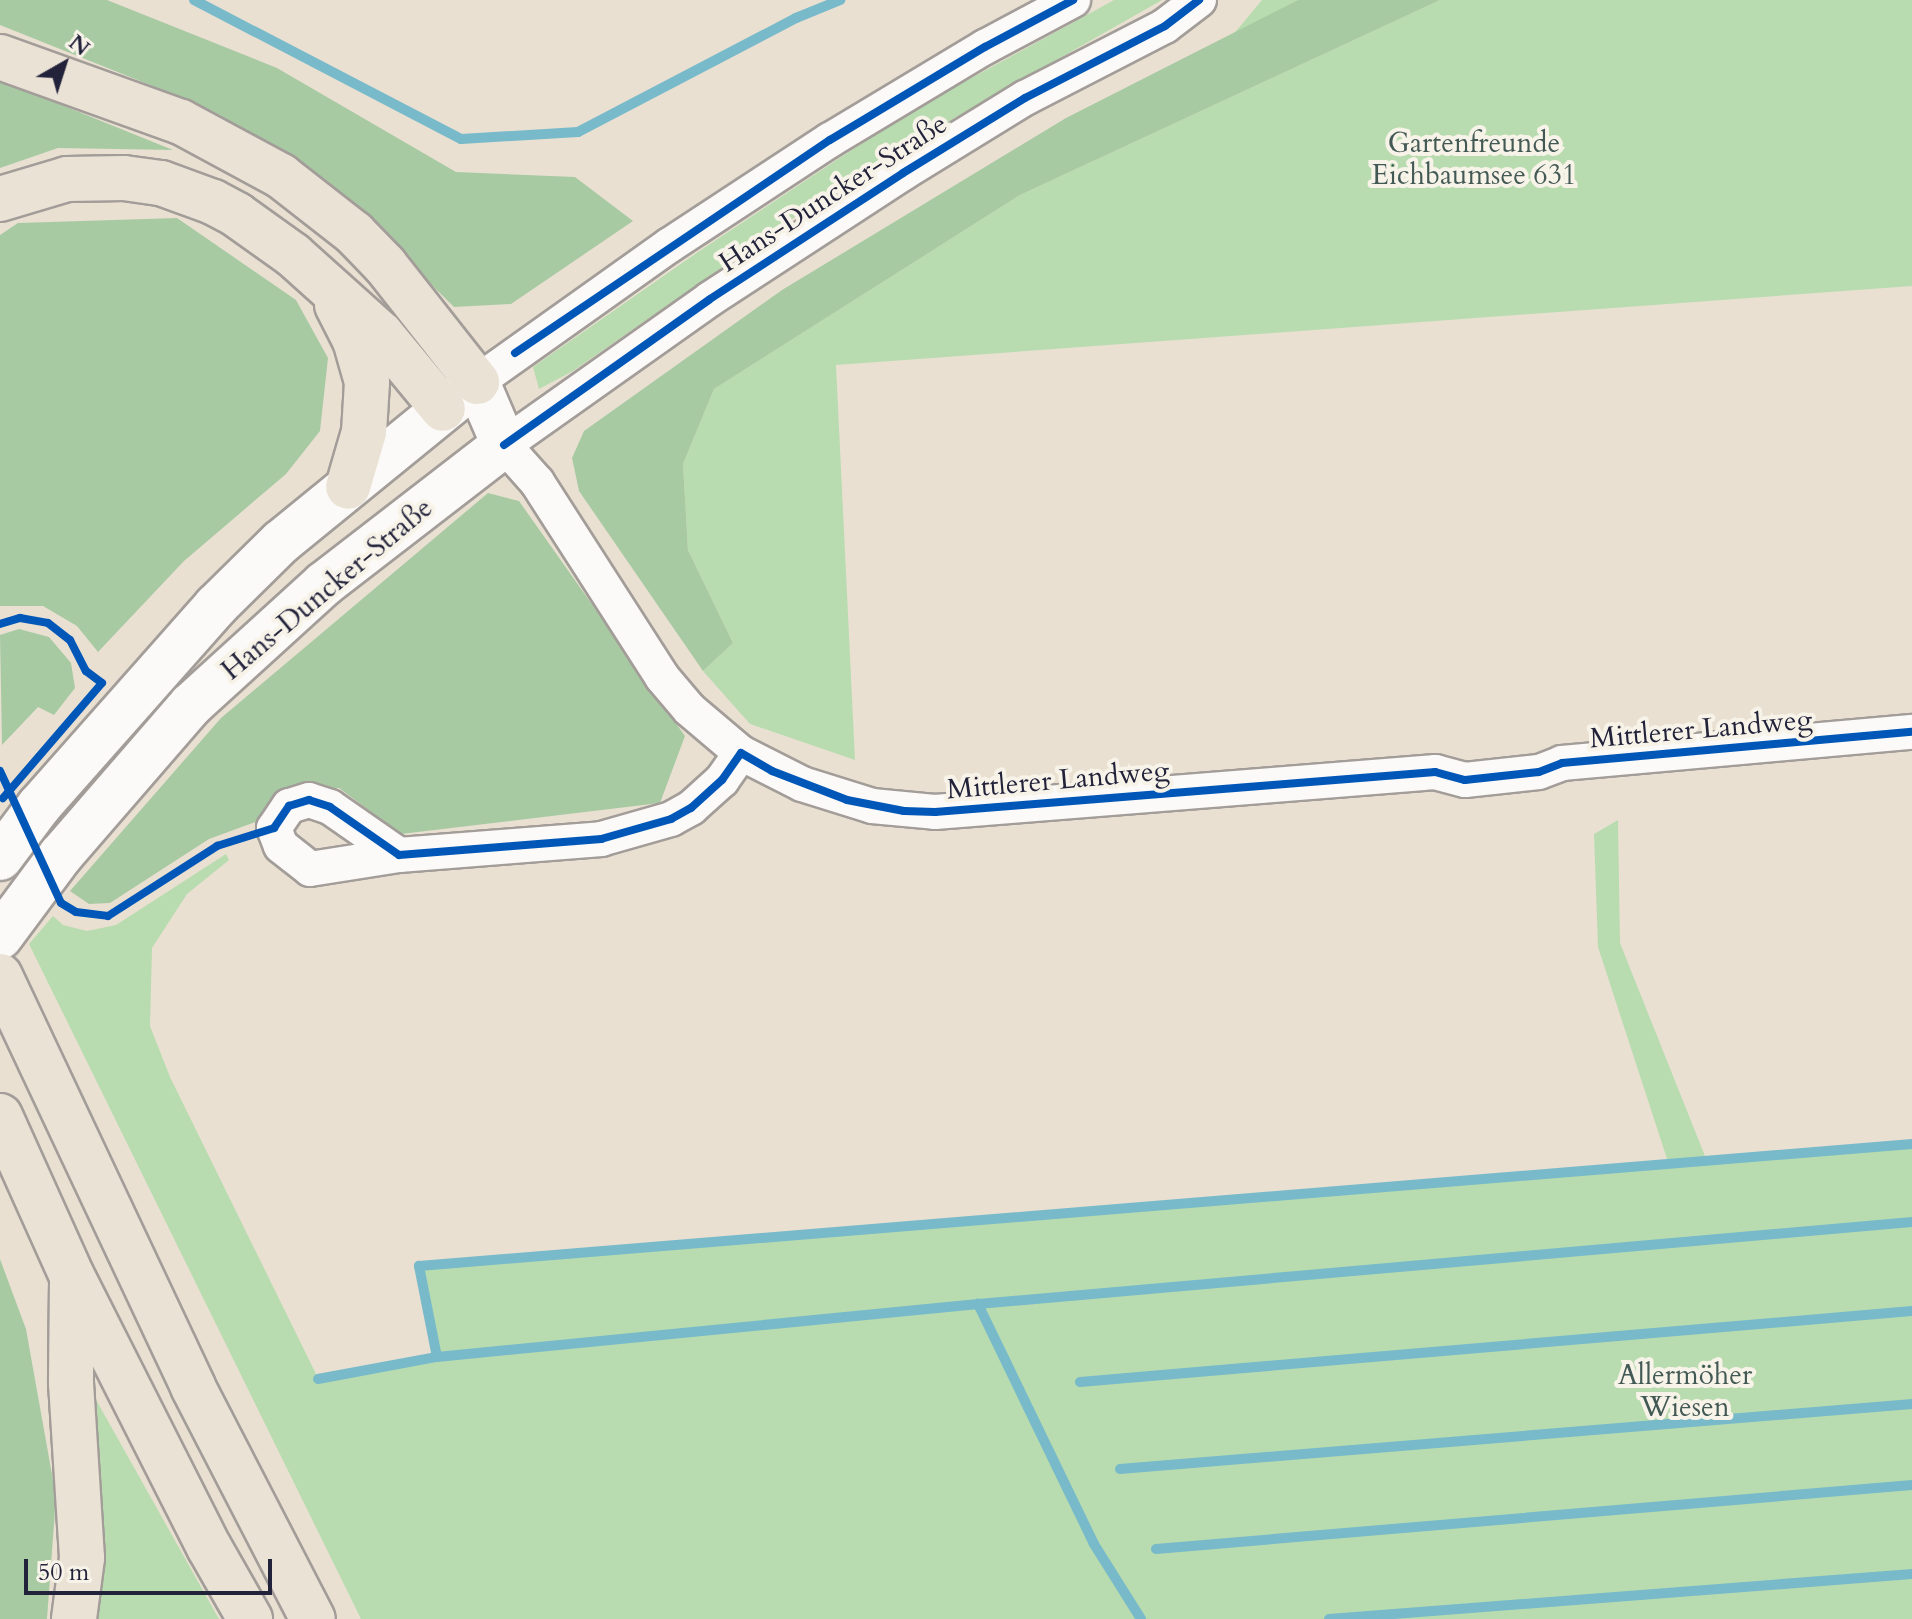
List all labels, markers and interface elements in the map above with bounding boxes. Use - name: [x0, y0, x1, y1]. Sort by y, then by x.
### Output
- north arrow: [24, 24, 104, 104]
- text: N: [62, 28, 96, 63]
- street label: Hans-Duncker-Straße: [713, 107, 953, 279]
- park label: Gartenfreunde Eichbaumsee 631: [1372, 126, 1576, 192]
- street label: Hans-Duncker-Straße: [215, 491, 439, 687]
- street label: Mittlerer Landweg: [1588, 703, 1814, 755]
- street label: Mittlerer Landweg: [945, 754, 1171, 806]
- park label: Allermöher Wiesen: [1618, 1358, 1752, 1424]
- scale bar: [28, 1543, 276, 1593]
- text: 50 m: [38, 1556, 89, 1589]

